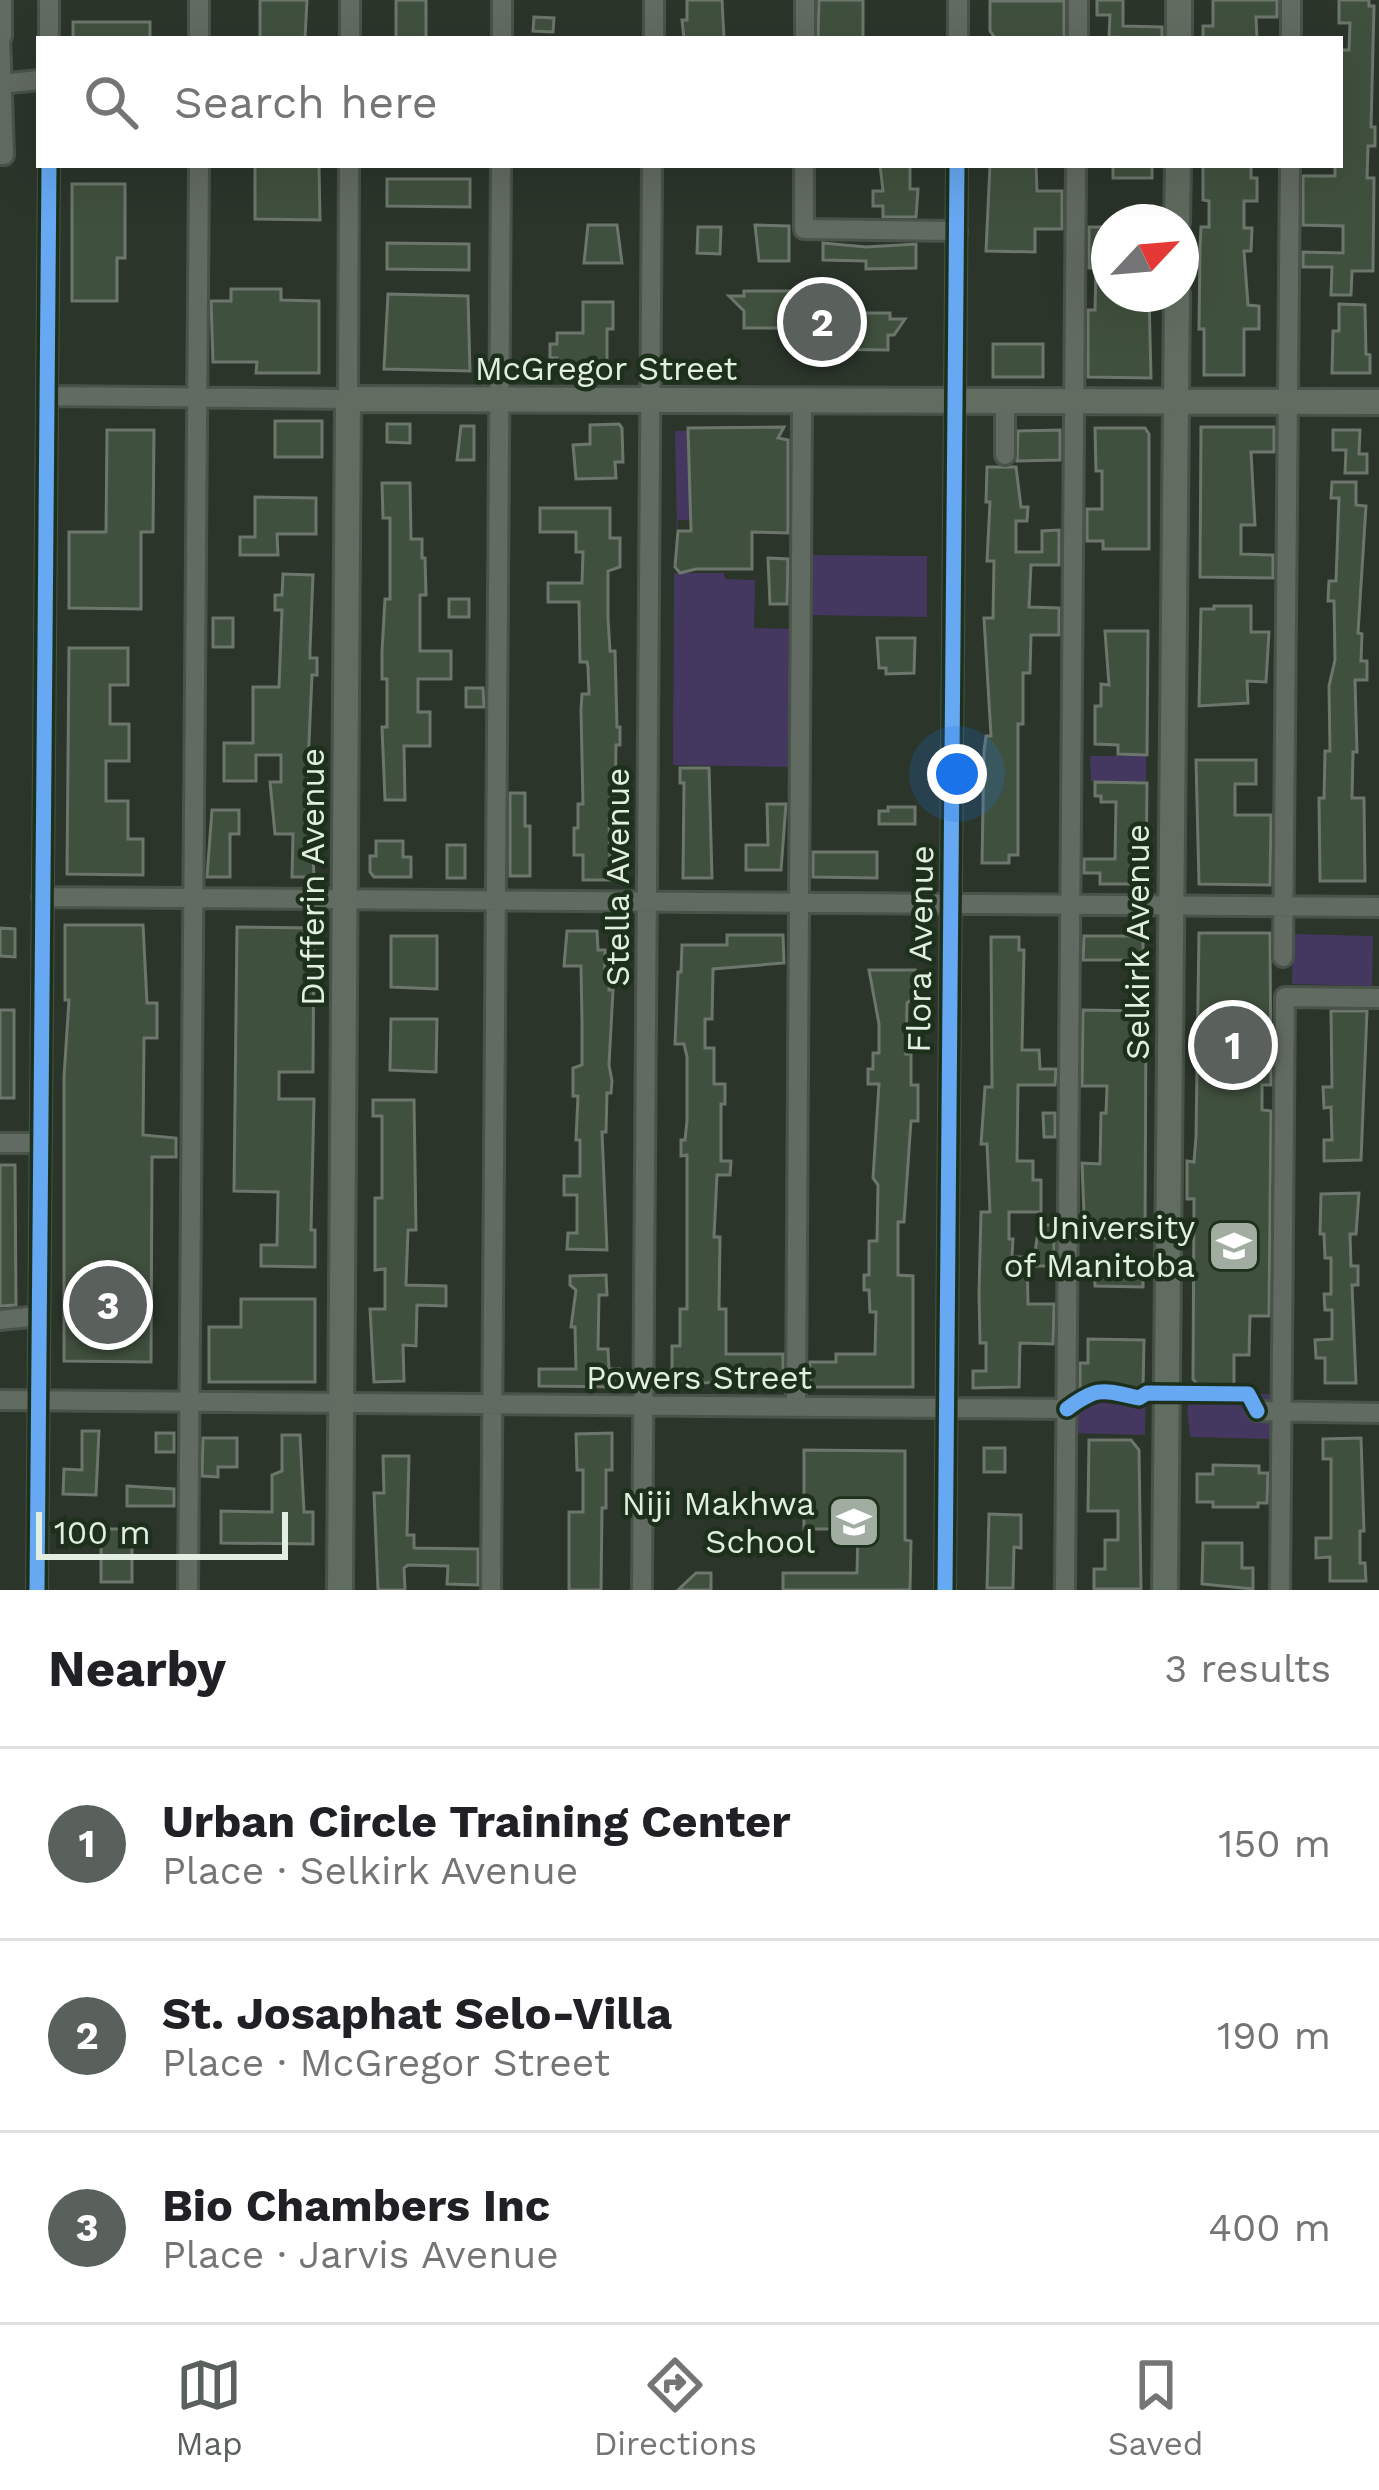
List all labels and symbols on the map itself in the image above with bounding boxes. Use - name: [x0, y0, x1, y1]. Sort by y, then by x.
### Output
- north arrow: [1091, 204, 1199, 312]
- pin: 2: [783, 277, 861, 367]
- street label: McGregor Street: [475, 349, 738, 388]
- your location: [927, 744, 987, 804]
- street label: Dufferin Avenue: [293, 748, 332, 1006]
- street label: Stella Avenue: [598, 768, 637, 986]
- street label: Selkirk Avenue: [1118, 824, 1157, 1060]
- street label: Flora Avenue: [899, 845, 941, 1053]
- pin: 1: [1194, 1000, 1272, 1090]
- place label: University of Manitoba: [1004, 1208, 1195, 1285]
- school or university icon: University of Manitoba: [1206, 1218, 1262, 1274]
- pin: 3: [69, 1260, 147, 1350]
- street label: Powers Street: [586, 1358, 812, 1397]
- place label: Niji Makhwa School: [622, 1484, 815, 1561]
- school or university icon: Niji Makhwa School: [826, 1494, 882, 1550]
- scale bar: [36, 1506, 288, 1559]

